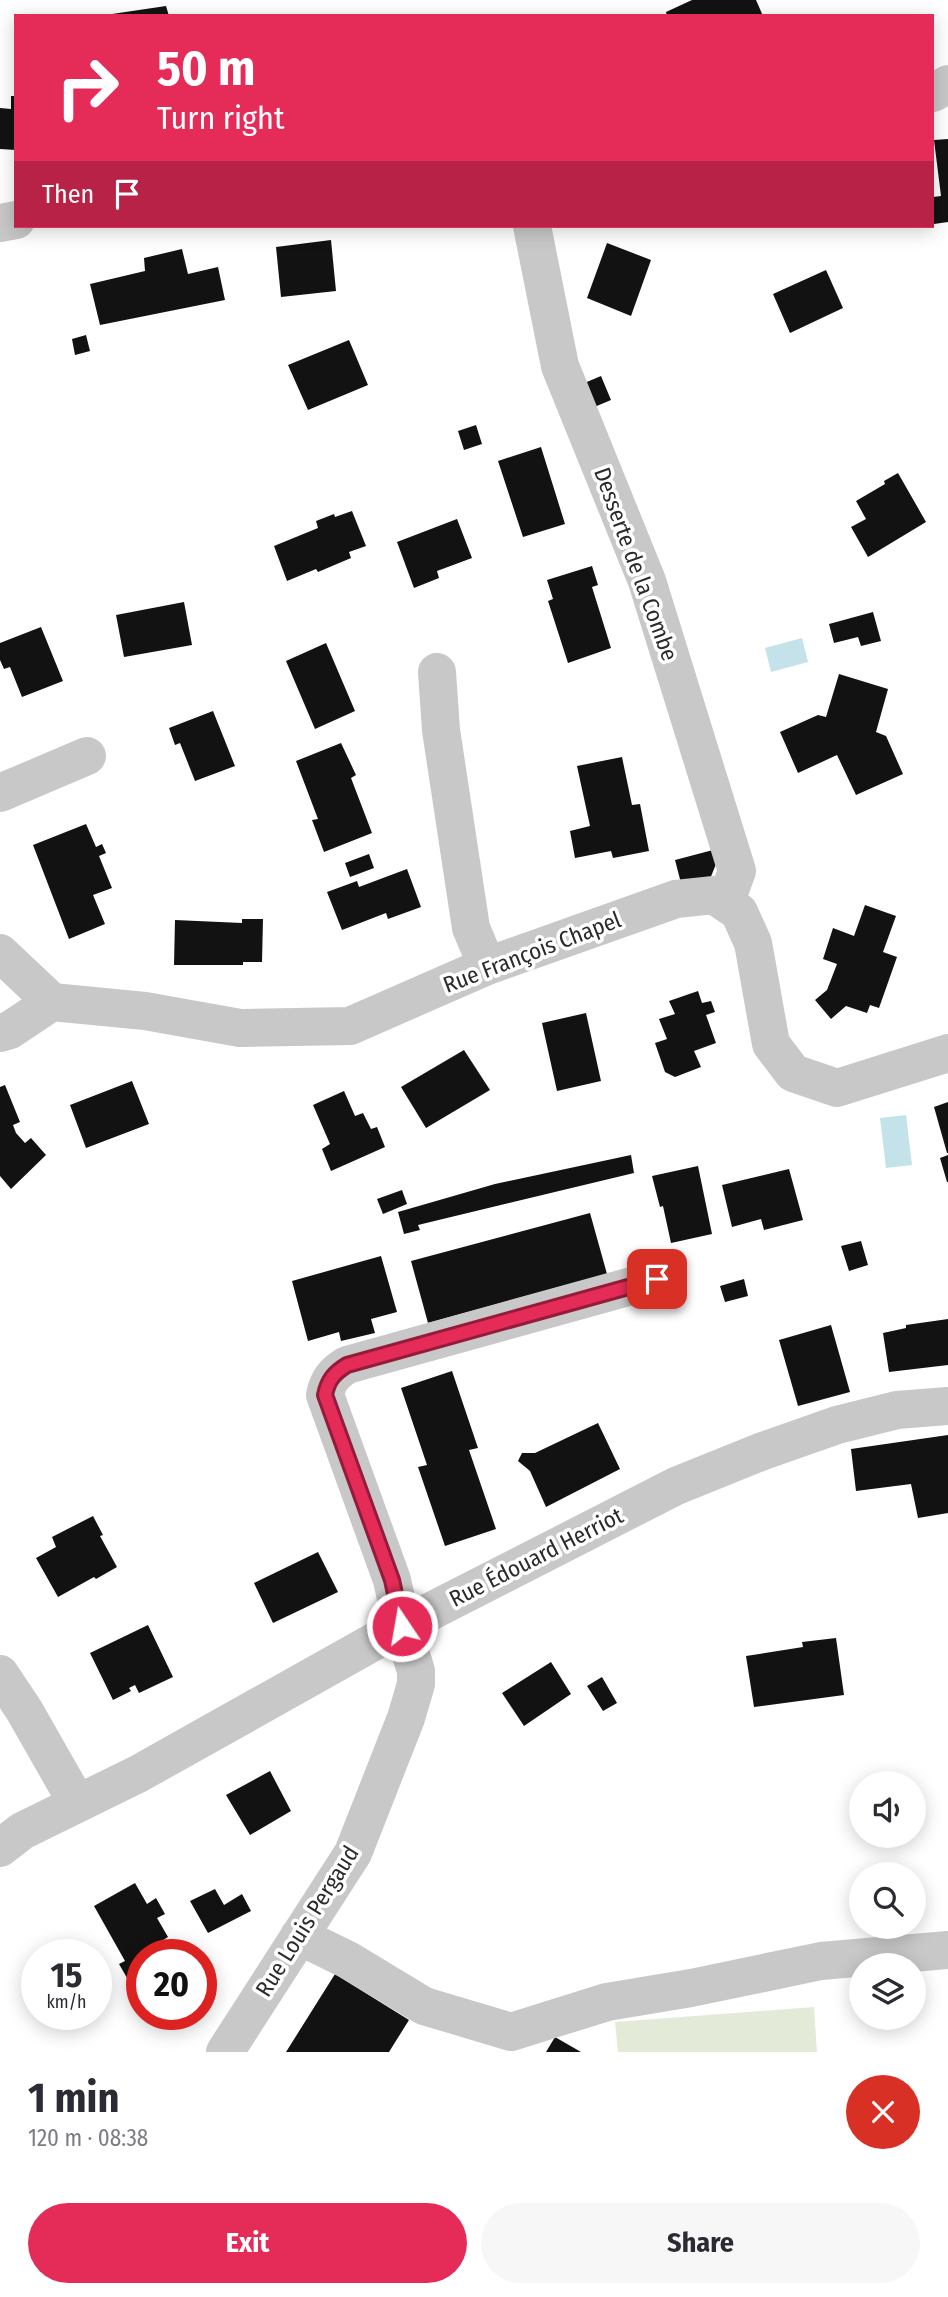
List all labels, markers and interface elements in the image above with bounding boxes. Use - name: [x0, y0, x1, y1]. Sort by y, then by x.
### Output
- text: 50 m: [157, 39, 255, 98]
- icon: right: [42, 42, 133, 133]
- text: Turn right: [157, 99, 284, 137]
- icon: arrive: [108, 175, 146, 213]
- text: Then: [42, 179, 94, 210]
- street label: Desserte de la Combe: [588, 463, 684, 665]
- street label: Rue François Chapel: [439, 905, 625, 999]
- pin: [627, 1249, 687, 1309]
- icon: arrive: [638, 1260, 676, 1298]
- street label: Rue Édouard Herriot: [444, 1500, 628, 1613]
- position arrow: [365, 1589, 439, 1663]
- map controls: [849, 1771, 926, 2030]
- button: sound: [849, 1771, 926, 1848]
- street label: Rue Louis Pergaud: [249, 1840, 365, 2002]
- button: search: [849, 1862, 926, 1939]
- speed limit sign: 20: [126, 1939, 217, 2030]
- button: layers: [849, 1953, 926, 2030]
- text: 15: [50, 1954, 82, 1996]
- text: km/h: [46, 1991, 87, 2013]
- text: 1 min: [28, 2073, 119, 2123]
- button: close: [846, 2075, 920, 2149]
- text: 120 m · 08:38: [28, 2124, 148, 2152]
- button: Exit: [28, 2203, 467, 2283]
- button: Share: [481, 2203, 920, 2283]

